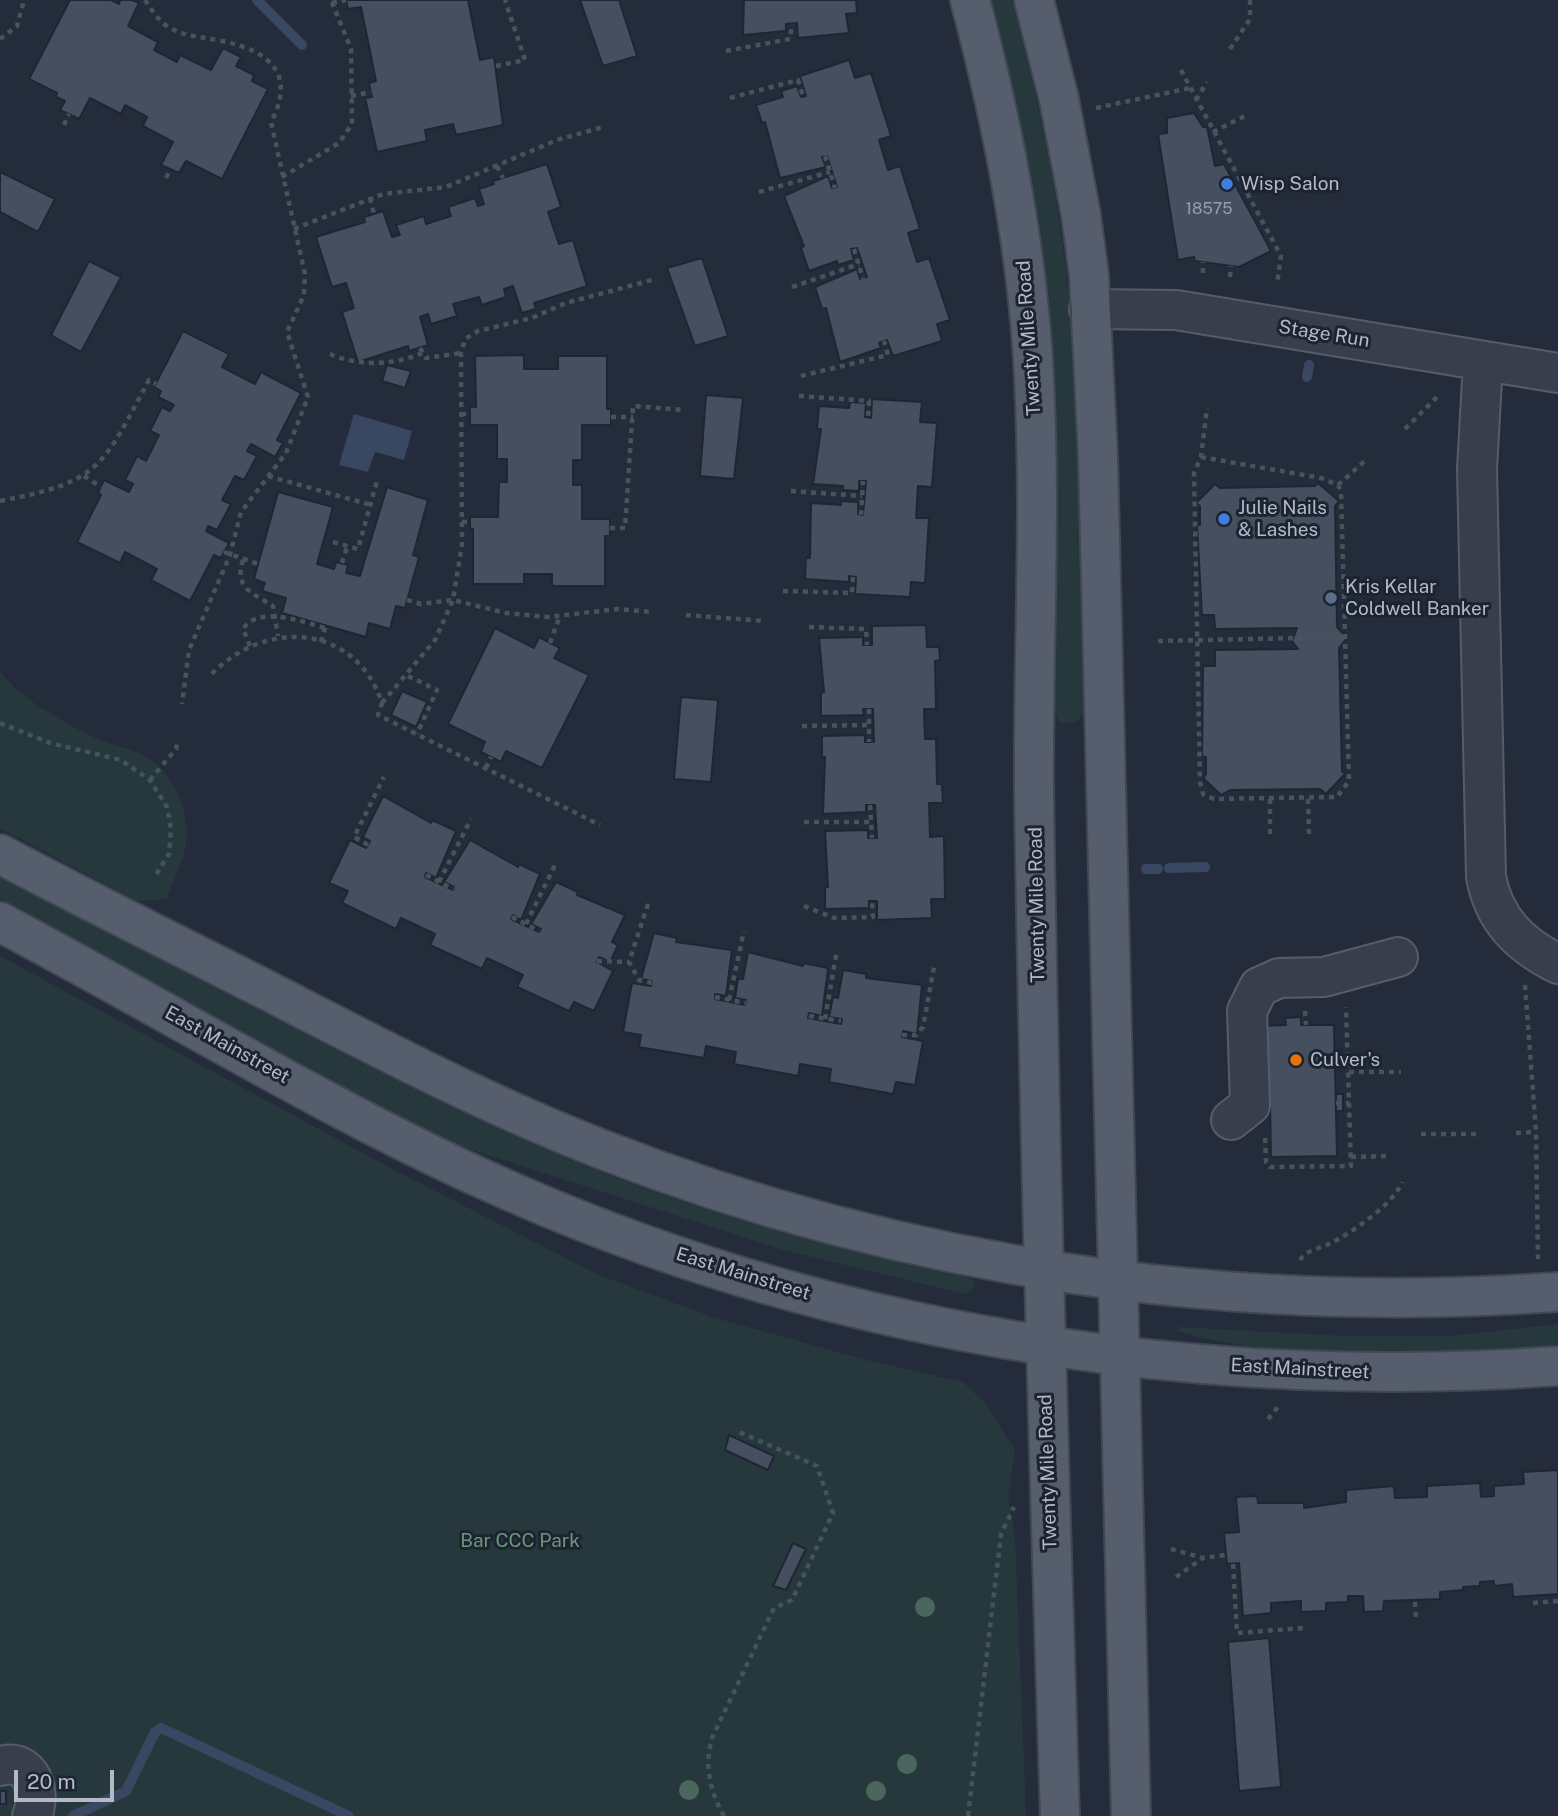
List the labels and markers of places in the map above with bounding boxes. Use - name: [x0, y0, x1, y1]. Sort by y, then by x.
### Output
- place label: Wisp Salon: [1241, 173, 1340, 195]
- marker: Wisp Salon: [1219, 176, 1235, 192]
- place label: Julie Nails & Lashes: [1238, 497, 1327, 541]
- marker: Julie Nails & Lashes: [1216, 511, 1232, 527]
- place label: Kris Kellar Coldwell Banker: [1345, 576, 1489, 620]
- marker: Kris Kellar Coldwell Banker: [1323, 590, 1339, 606]
- place label: Culver's: [1310, 1049, 1380, 1071]
- marker: Culver's: [1288, 1052, 1304, 1068]

